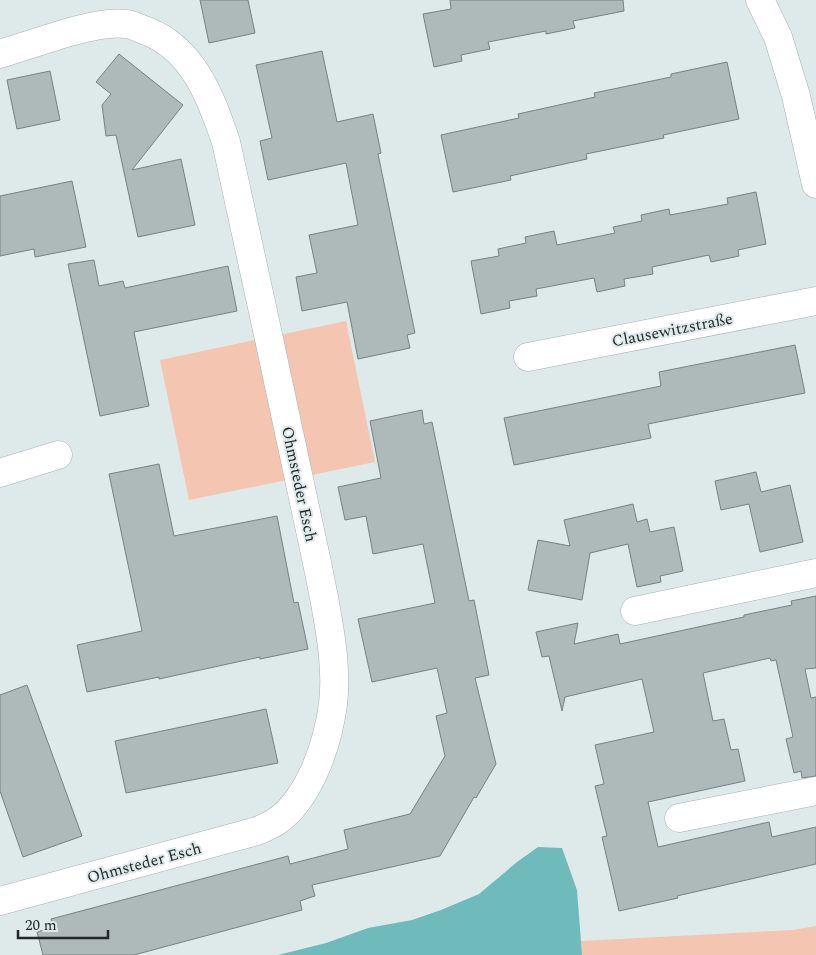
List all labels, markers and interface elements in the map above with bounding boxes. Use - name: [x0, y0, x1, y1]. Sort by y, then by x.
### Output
- street label: Clausewitzstraße: [610, 307, 735, 353]
- street label: Ohmsteder Esch: [275, 424, 323, 544]
- street label: Ohmsteder Esch: [84, 836, 204, 890]
- scale bar: [18, 908, 108, 940]
- text: 20 m: [25, 914, 57, 937]

